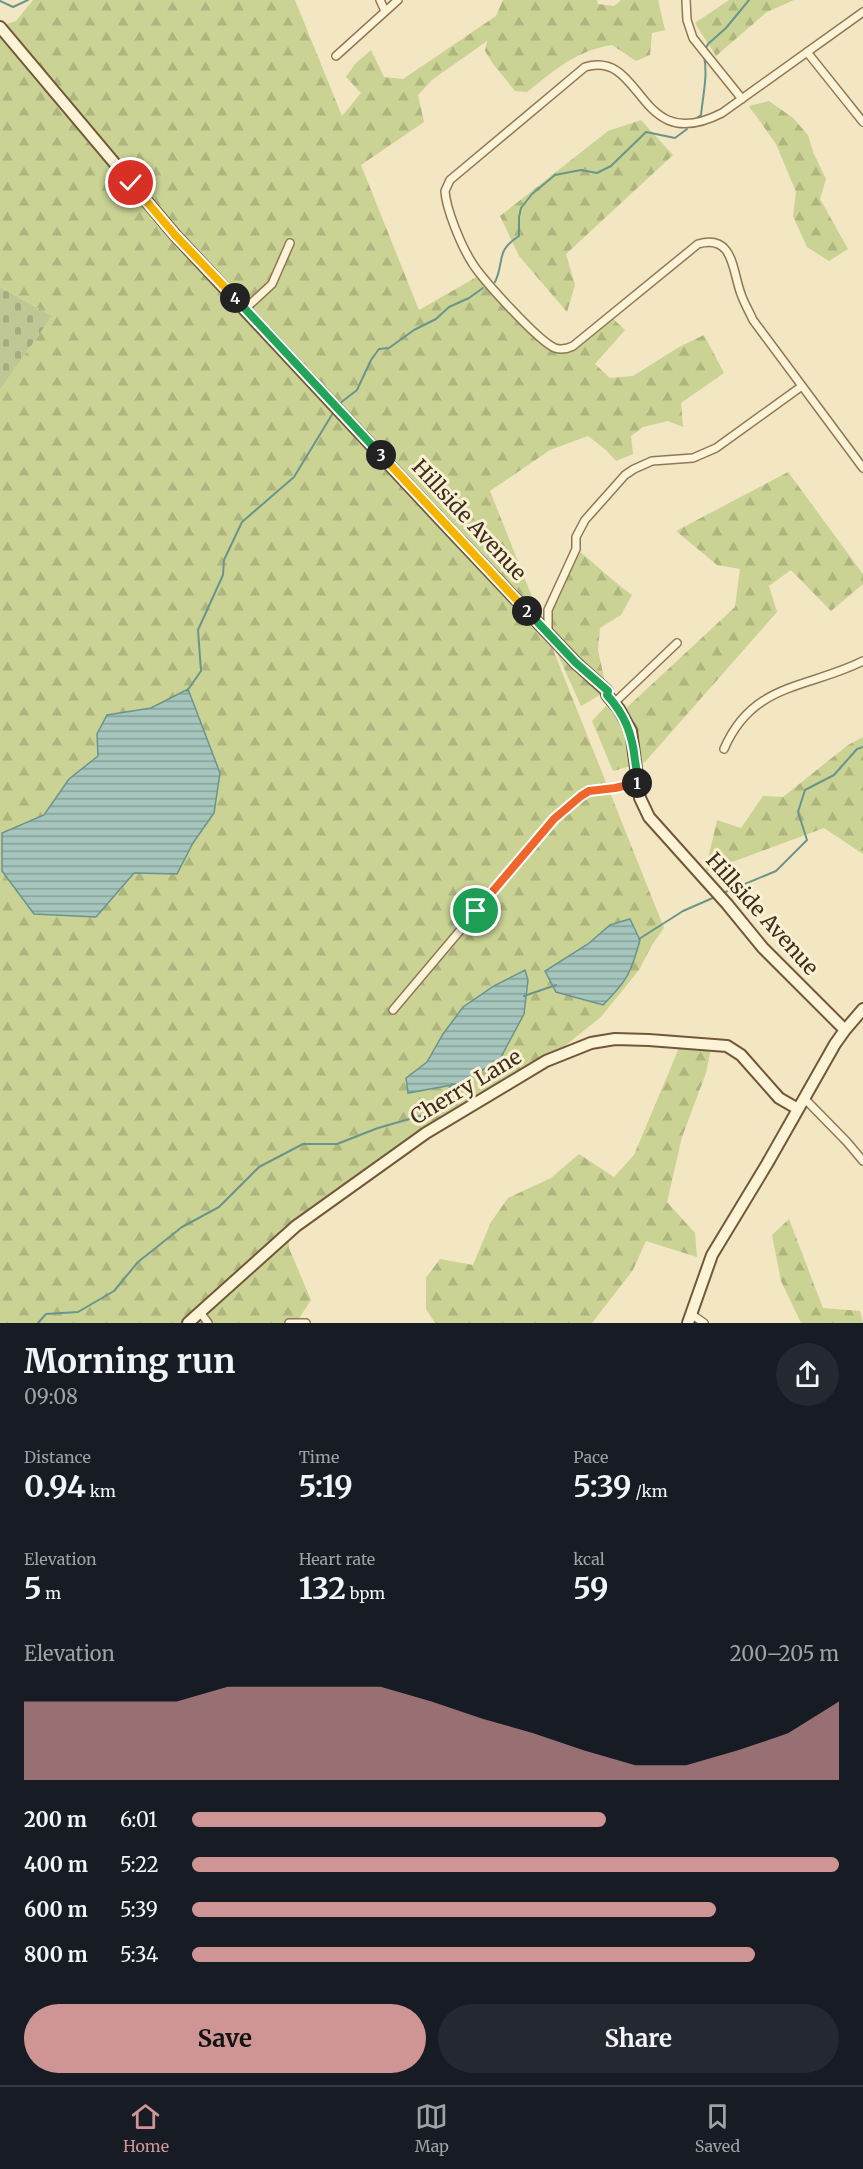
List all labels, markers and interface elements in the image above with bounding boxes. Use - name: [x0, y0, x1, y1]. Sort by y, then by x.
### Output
- pin: [105, 157, 156, 208]
- icon: check: [114, 166, 147, 199]
- pin: 4: [220, 283, 250, 313]
- text: 4: [230, 288, 240, 308]
- pin: 3: [366, 440, 396, 470]
- text: 3: [376, 445, 386, 465]
- street label: Hillside Avenue: [406, 453, 532, 586]
- pin: 2: [512, 596, 542, 626]
- text: 2: [522, 601, 532, 621]
- pin: 1: [622, 768, 652, 798]
- text: 1: [633, 773, 641, 793]
- street label: Hillside Avenue: [700, 847, 825, 981]
- pin: [450, 885, 501, 936]
- icon: arrive: [459, 894, 492, 927]
- street label: Cherry Lane: [405, 1043, 526, 1130]
- text: Morning run: [24, 1341, 235, 1382]
- button: share: [776, 1343, 839, 1406]
- text: 09:08: [24, 1384, 78, 1409]
- text: Distance: [24, 1447, 91, 1467]
- text: Time: [299, 1447, 339, 1467]
- text: Pace: [573, 1447, 608, 1467]
- text: 0.94: [24, 1467, 86, 1505]
- text: 5:19: [299, 1467, 353, 1505]
- text: 5:39: [573, 1467, 632, 1505]
- text: km: [86, 1481, 116, 1501]
- text: /km: [632, 1481, 668, 1501]
- text: Elevation: [24, 1549, 97, 1569]
- text: Heart rate: [299, 1549, 375, 1569]
- text: kcal: [573, 1549, 605, 1569]
- text: 5: [24, 1569, 42, 1607]
- text: 132: [299, 1569, 346, 1607]
- text: 59: [573, 1569, 609, 1607]
- text: m: [42, 1583, 61, 1603]
- text: bpm: [346, 1583, 385, 1603]
- text: Elevation: [24, 1641, 115, 1666]
- text: 200–205 m: [730, 1641, 839, 1666]
- text: 200 m: [24, 1807, 87, 1832]
- text: 6:01: [120, 1807, 157, 1832]
- text: 400 m: [24, 1852, 88, 1877]
- text: 5:22: [120, 1852, 159, 1877]
- text: 600 m: [24, 1897, 88, 1922]
- text: 5:39: [120, 1897, 158, 1922]
- text: 800 m: [24, 1942, 88, 1967]
- text: 5:34: [120, 1942, 158, 1967]
- button: Save: [24, 2004, 426, 2073]
- button: Share: [438, 2004, 839, 2073]
- tab: Home: [123, 2100, 169, 2156]
- tab: Map: [415, 2100, 449, 2156]
- tab: Saved: [695, 2100, 740, 2156]

